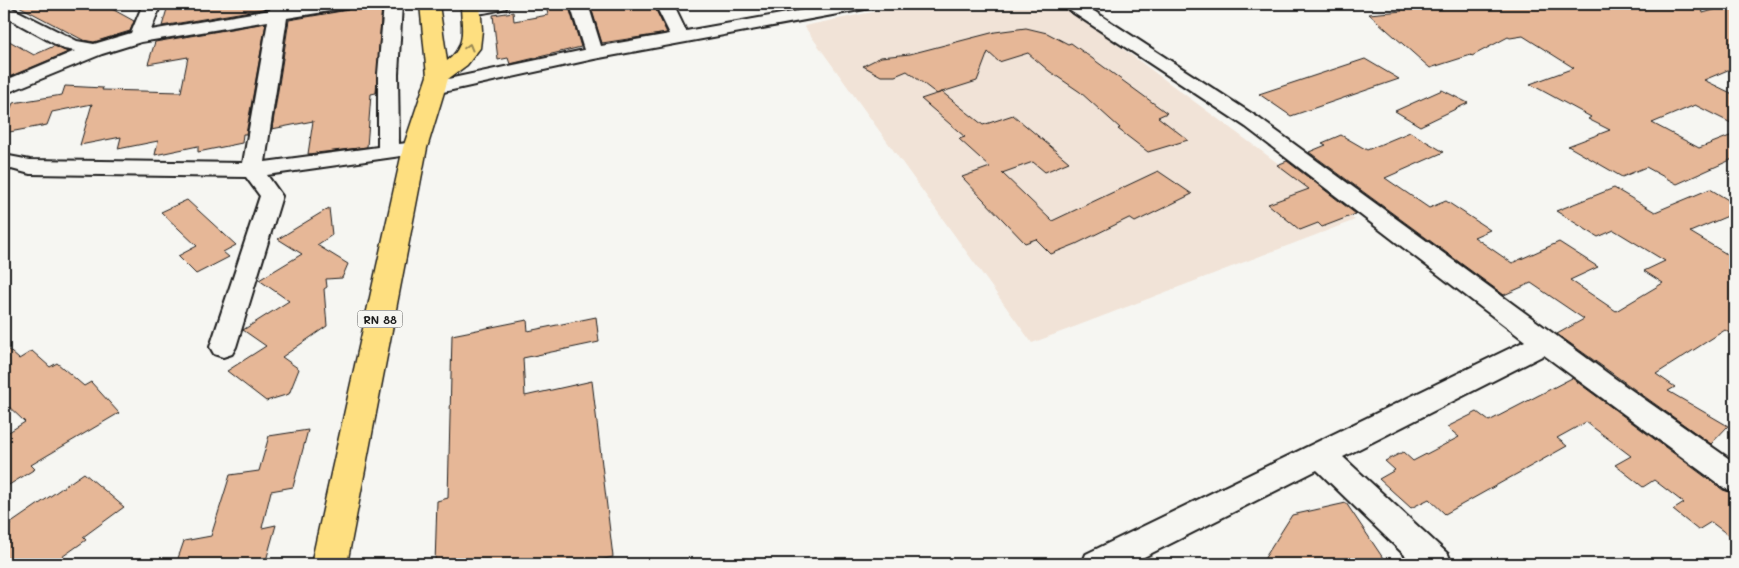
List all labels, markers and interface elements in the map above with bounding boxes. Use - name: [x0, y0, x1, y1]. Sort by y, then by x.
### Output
- one-way arrow: [464, 44, 474, 52]
- road number: RN 88: [358, 310, 402, 328]

